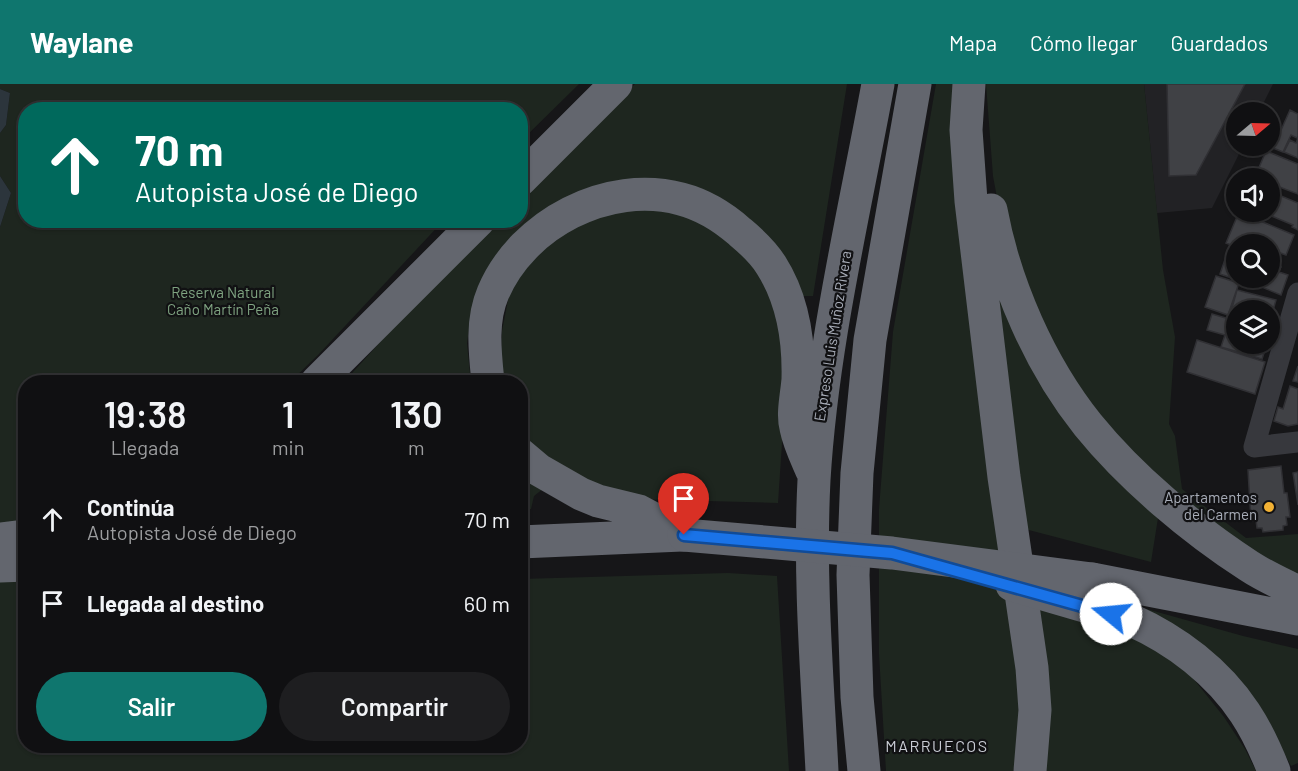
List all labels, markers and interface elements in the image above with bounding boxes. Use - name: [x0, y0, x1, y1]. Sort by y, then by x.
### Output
- text: Waylane: [30, 25, 134, 59]
- text: Mapa: [949, 30, 997, 55]
- text: Cómo llegar: [1030, 30, 1137, 55]
- text: Guardados: [1170, 30, 1268, 55]
- north arrow: [1226, 102, 1280, 156]
- map controls: [1226, 102, 1280, 354]
- text: 70 m: [135, 124, 223, 174]
- icon: ahead: [36, 126, 114, 204]
- button: sound: [1226, 168, 1280, 222]
- text: Autopista José de Diego: [135, 175, 419, 207]
- button: search: [1226, 234, 1280, 288]
- street label: Expreso Luis Muñoz Rivera: [810, 249, 854, 422]
- park label: Reserva Natural Caño Martín Peña: [167, 283, 279, 318]
- button: layers: [1226, 300, 1280, 354]
- text: 19:38: [104, 392, 186, 435]
- text: 1: [282, 392, 295, 435]
- text: 130: [390, 392, 442, 435]
- text: Llegada: [111, 435, 179, 459]
- text: min: [272, 435, 304, 459]
- text: m: [408, 435, 424, 459]
- pin: [658, 473, 709, 535]
- icon: arrive: [667, 482, 700, 515]
- place label: Apartamentos del Carmen: [1164, 488, 1257, 523]
- text: Continúa: [87, 494, 174, 520]
- marker: Apartamentos del Carmen: [1262, 500, 1276, 514]
- icon: ahead: [36, 503, 69, 536]
- text: 70 m: [465, 506, 510, 532]
- text: Autopista José de Diego: [87, 520, 297, 544]
- position arrow: [1079, 582, 1143, 646]
- icon: arrive: [36, 587, 69, 620]
- text: Llegada al destino: [87, 590, 264, 616]
- text: 60 m: [464, 590, 510, 616]
- button: Salir: [36, 672, 267, 741]
- button: Compartir: [279, 672, 510, 741]
- district label: MARRUECOS: [885, 736, 989, 755]

